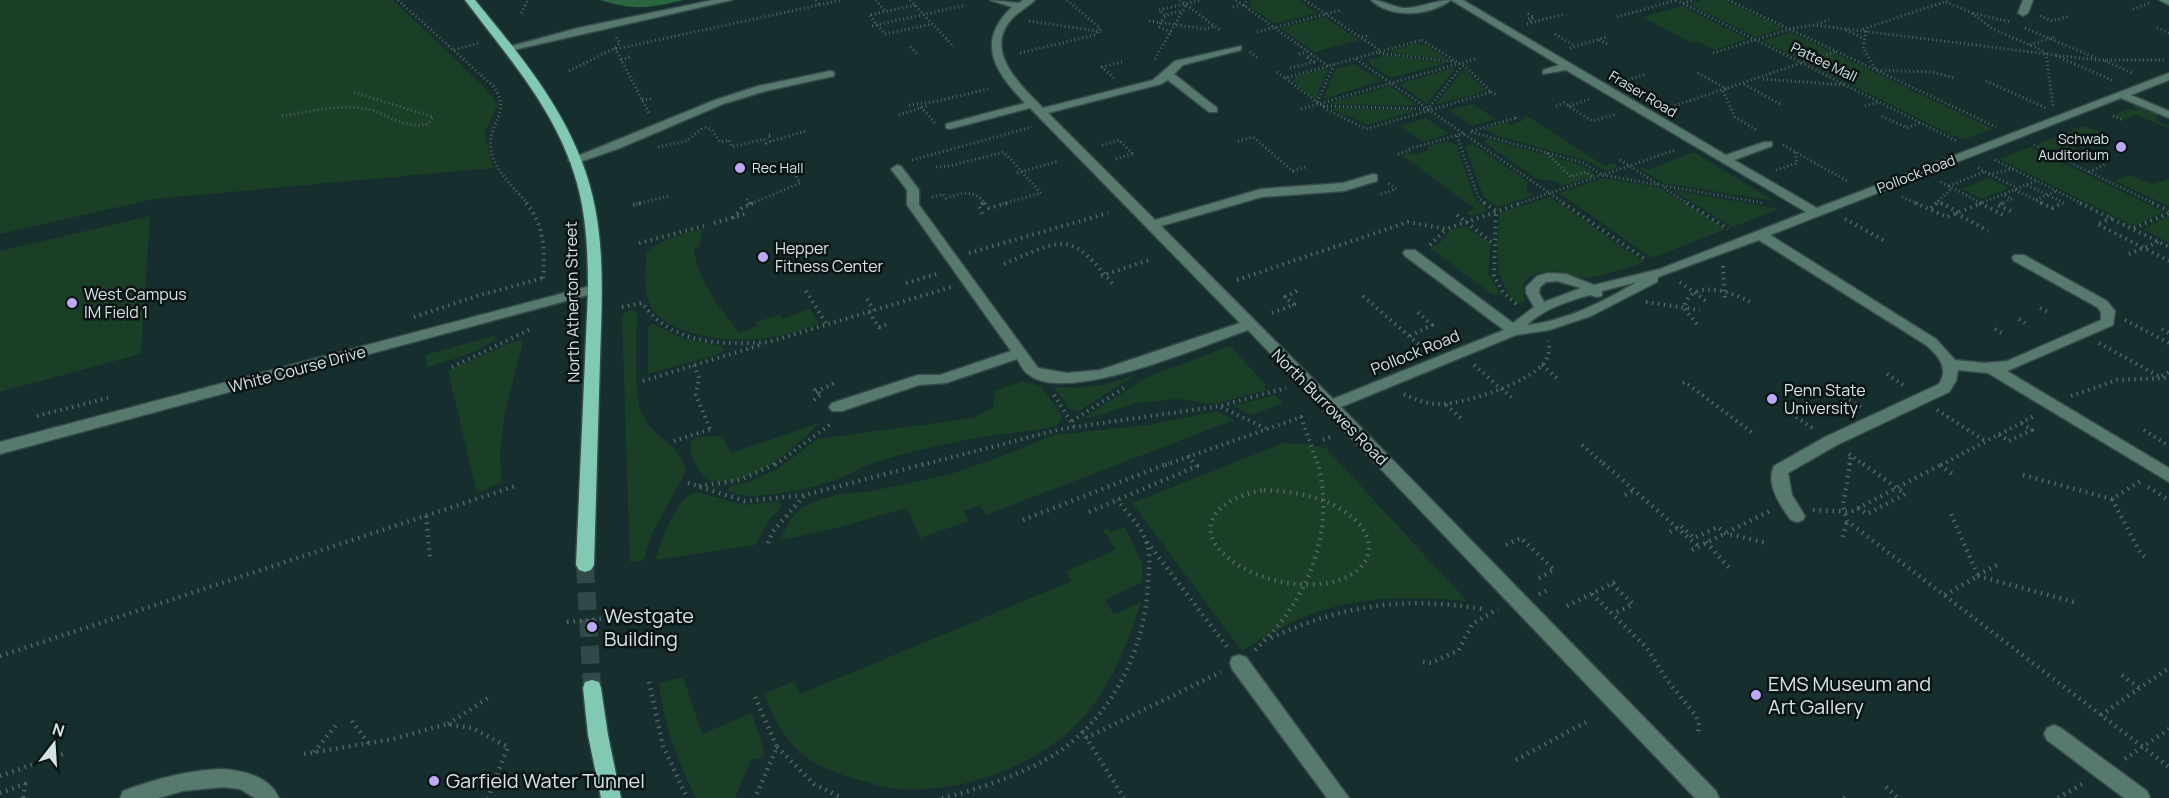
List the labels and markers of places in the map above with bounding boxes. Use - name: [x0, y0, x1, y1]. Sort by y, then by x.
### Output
- place label: Schwab Auditorium: [2038, 129, 2109, 164]
- marker: Schwab Auditorium: [2114, 140, 2128, 154]
- place label: Rec Hall: [752, 158, 803, 177]
- marker: Rec Hall: [733, 161, 747, 175]
- place label: Hepper Fitness Center: [775, 237, 884, 277]
- marker: Hepper Fitness Center: [756, 250, 770, 264]
- place label: West Campus IM Field 1: [84, 283, 187, 323]
- marker: West Campus IM Field 1: [65, 296, 79, 310]
- place label: Penn State University: [1784, 379, 1866, 419]
- marker: Penn State University: [1765, 392, 1779, 406]
- place label: Westgate Building: [604, 602, 694, 652]
- marker: Westgate Building: [585, 620, 599, 634]
- place label: EMS Museum and Art Gallery: [1768, 670, 1931, 720]
- marker: EMS Museum and Art Gallery: [1749, 688, 1763, 702]
- place label: Garfield Water Tunnel: [446, 767, 645, 794]
- marker: Garfield Water Tunnel: [427, 774, 441, 788]

